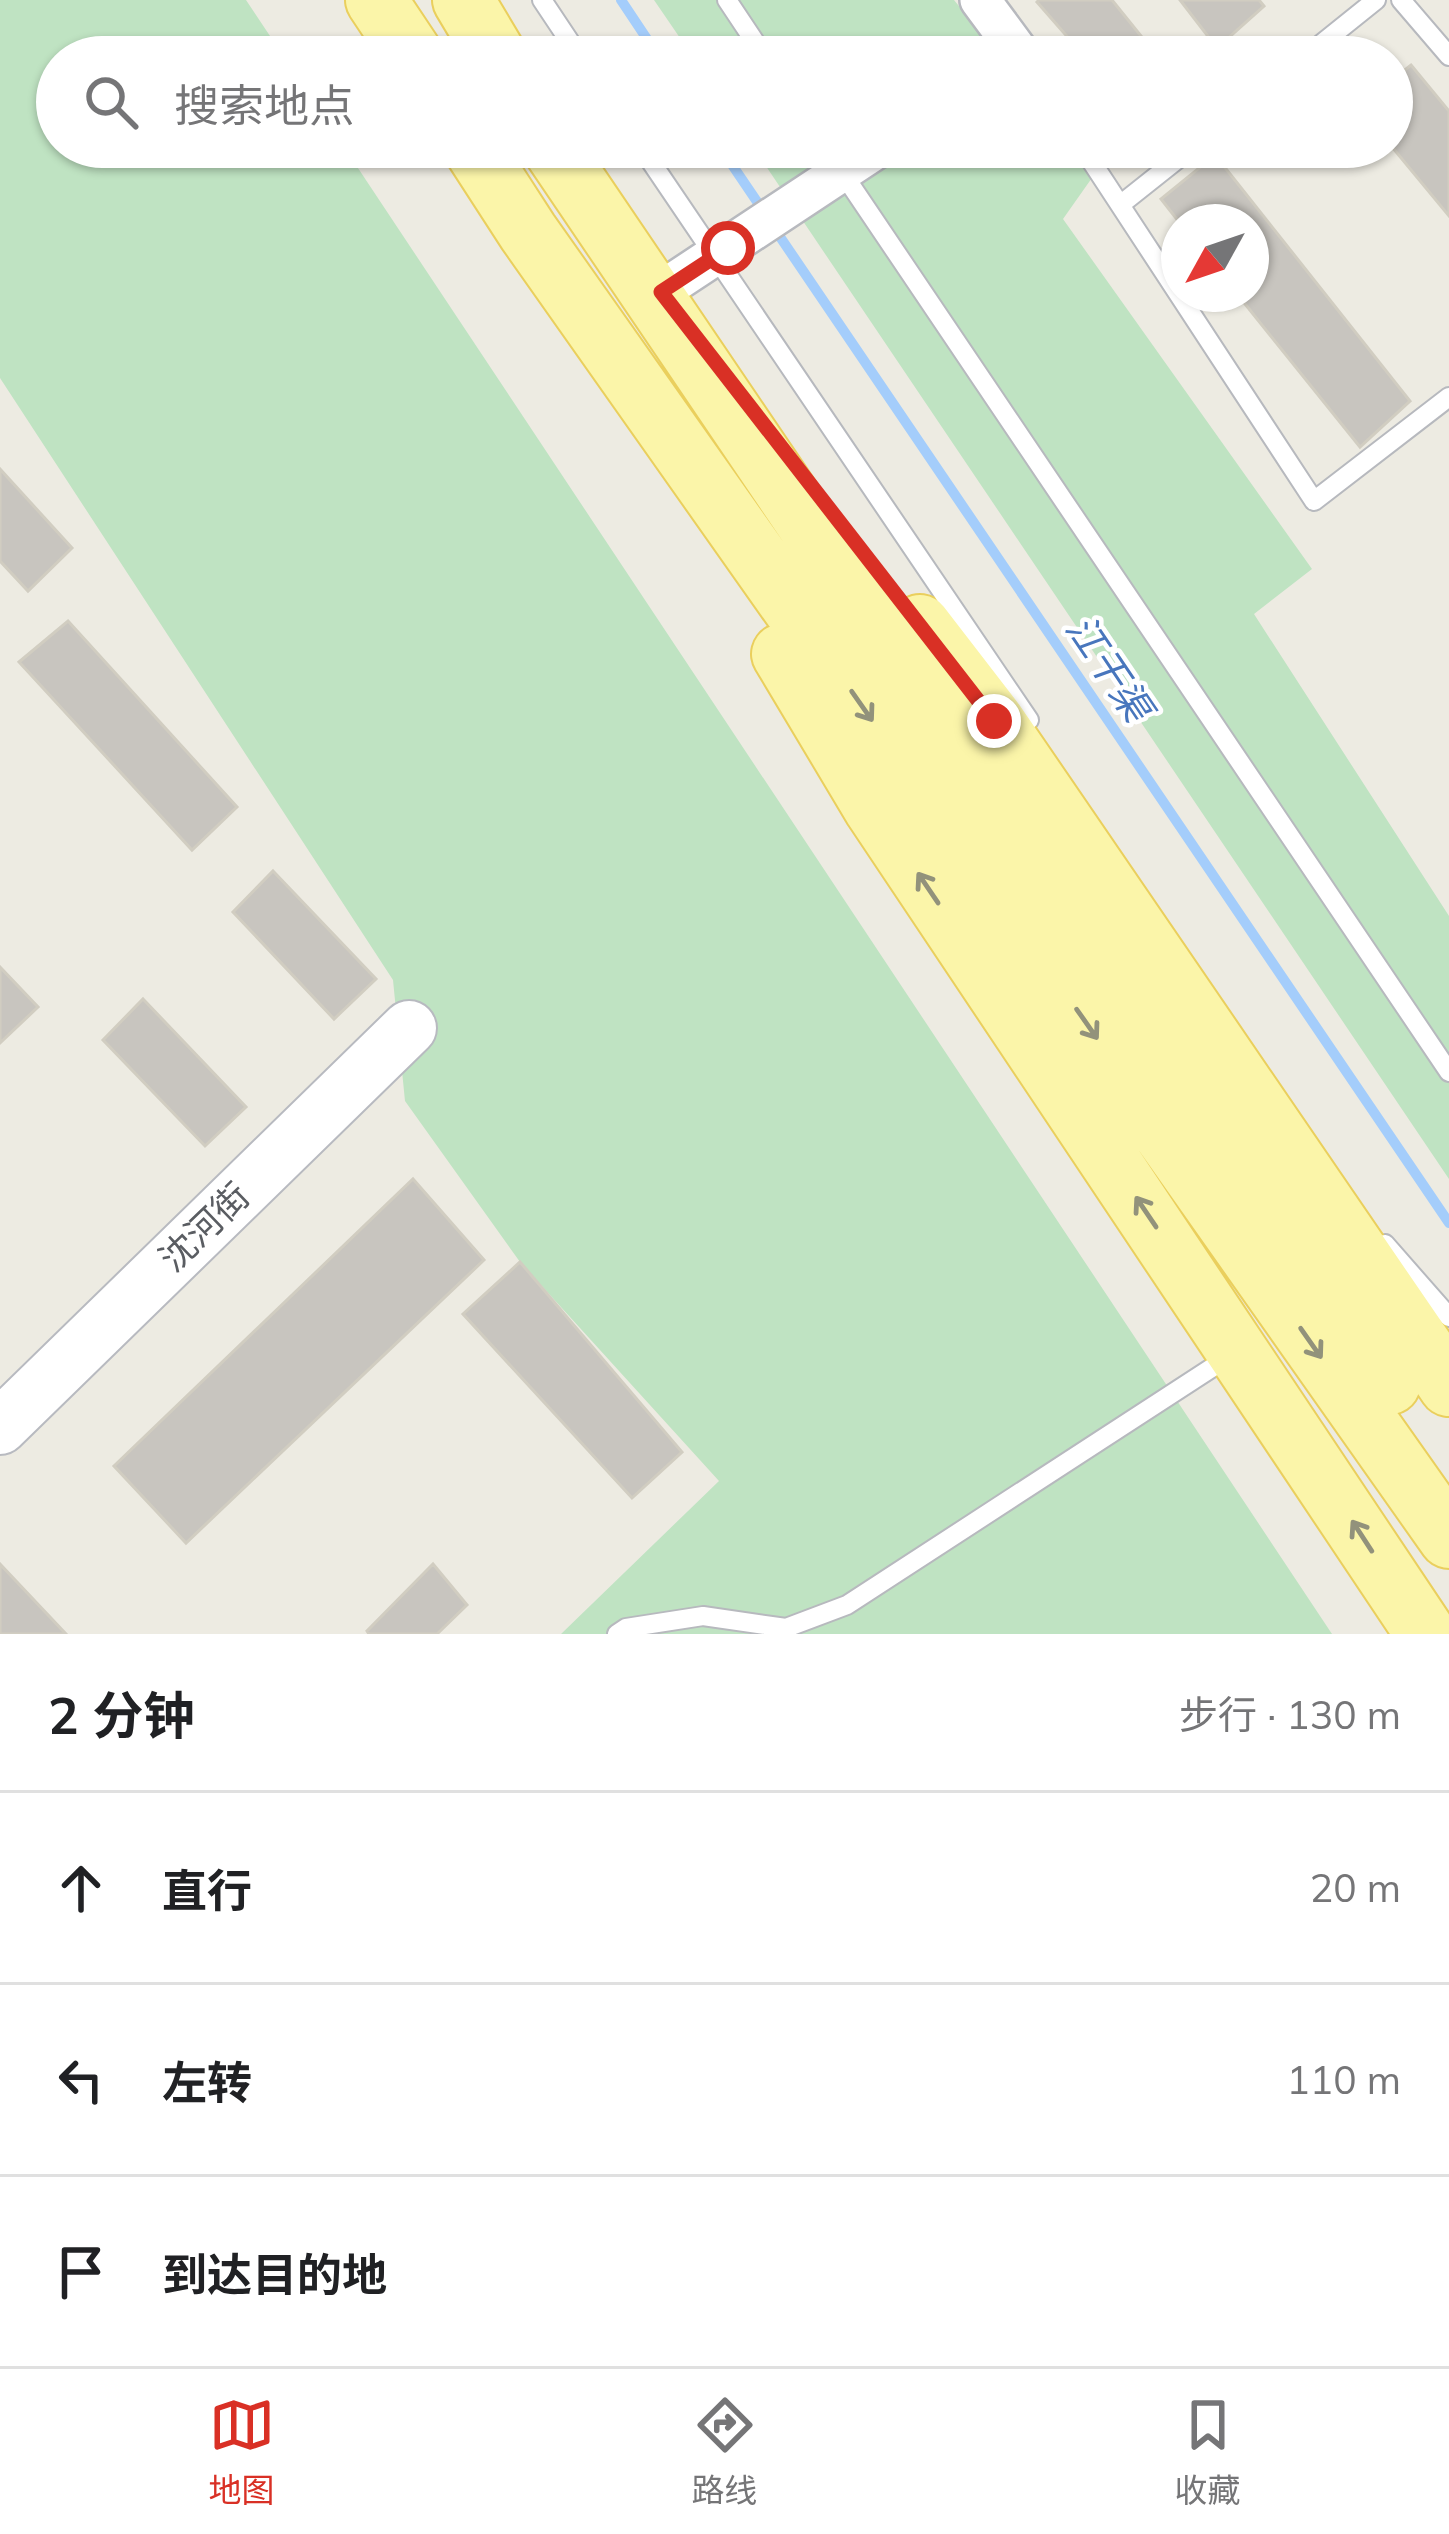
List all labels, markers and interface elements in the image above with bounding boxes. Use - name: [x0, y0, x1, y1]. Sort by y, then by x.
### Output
- search box: [36, 36, 1413, 168]
- icon: search: [78, 69, 144, 135]
- text: 搜索地点: [174, 77, 354, 133]
- north arrow: [1161, 204, 1269, 312]
- route start: [701, 221, 755, 275]
- water label: 江干渠: [1056, 606, 1165, 734]
- one-way arrow: [849, 688, 874, 722]
- route end: [967, 694, 1021, 748]
- one-way arrow: [916, 872, 941, 906]
- one-way arrow: [1074, 1007, 1099, 1041]
- street label: 沈河街: [149, 1173, 258, 1280]
- one-way arrow: [1133, 1195, 1158, 1229]
- one-way arrow: [1298, 1326, 1324, 1359]
- one-way arrow: [1349, 1520, 1374, 1554]
- text: 2 分钟: [48, 1683, 195, 1747]
- text: 步行 · 130 m: [1179, 1690, 1401, 1739]
- icon: ahead: [48, 1855, 114, 1921]
- text: 直行: [162, 1862, 252, 1918]
- text: 20 m: [1310, 1863, 1401, 1912]
- icon: left: [48, 2047, 114, 2113]
- text: 左转: [162, 2054, 252, 2110]
- text: 110 m: [1286, 2055, 1401, 2104]
- icon: arrive: [48, 2239, 114, 2305]
- text: 到达目的地: [162, 2246, 387, 2302]
- tab: 地图: [209, 2392, 275, 2512]
- tab: 路线: [692, 2392, 758, 2512]
- tab: 收藏: [1175, 2392, 1241, 2512]

